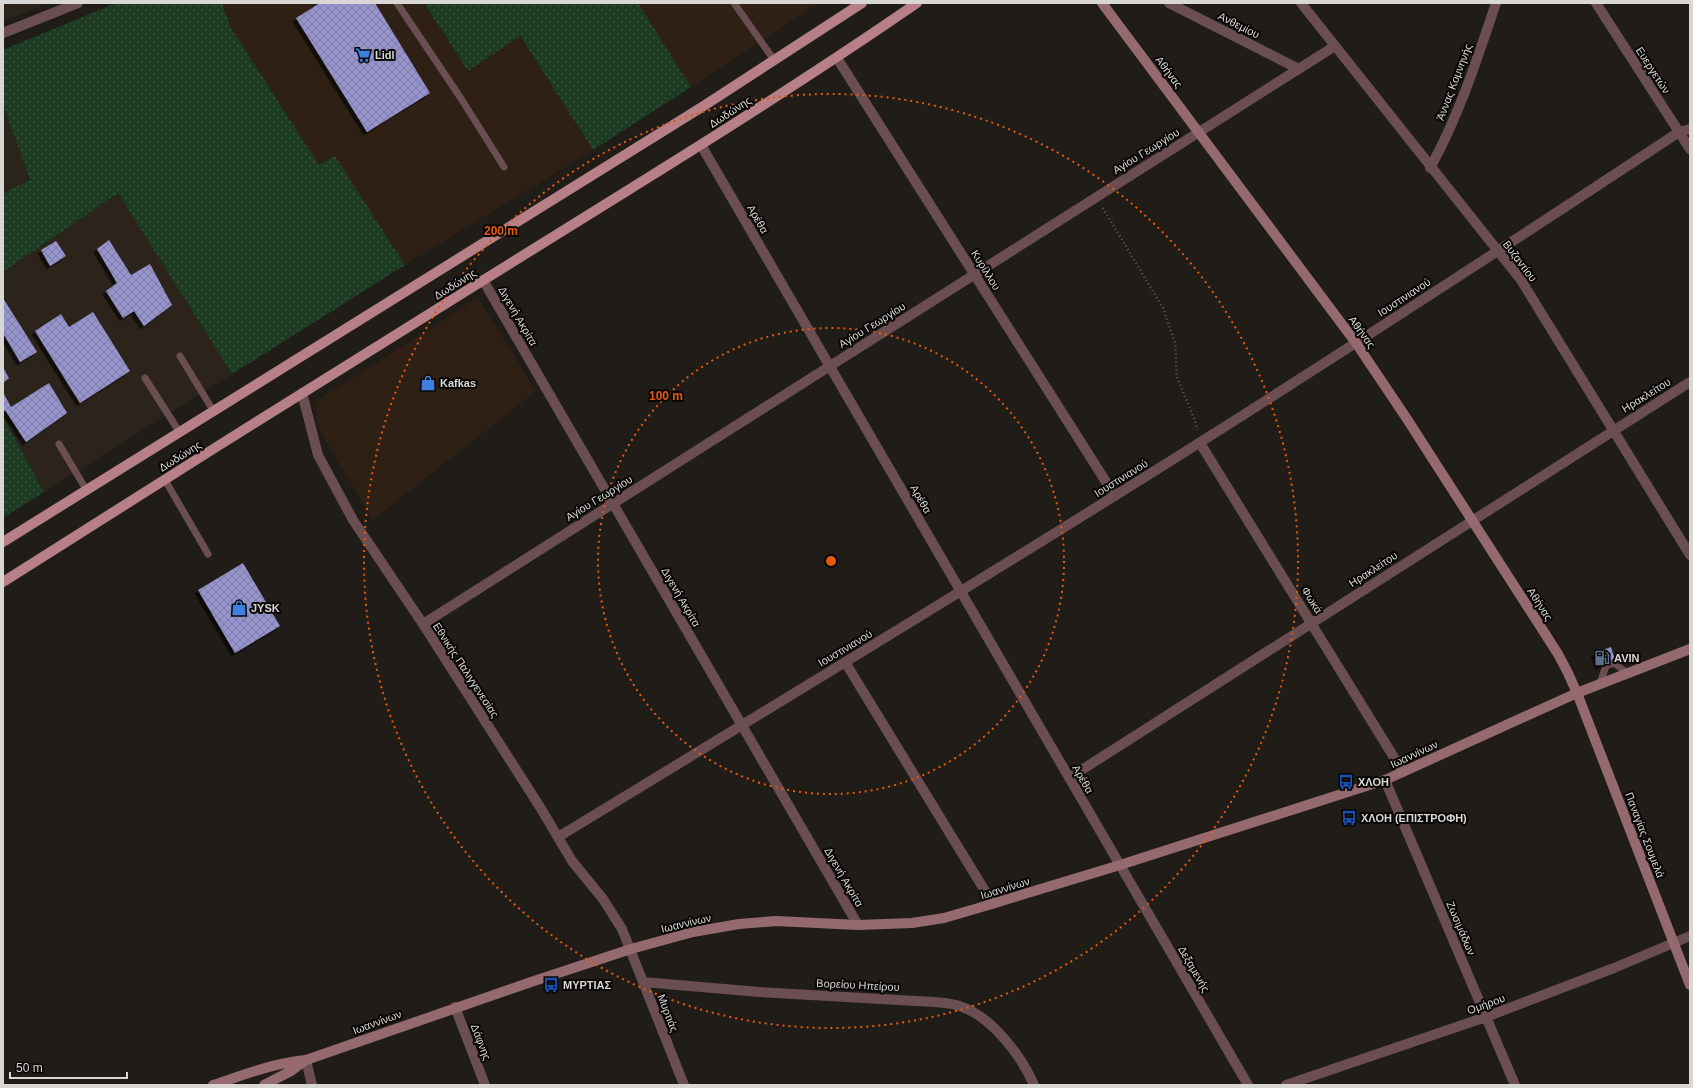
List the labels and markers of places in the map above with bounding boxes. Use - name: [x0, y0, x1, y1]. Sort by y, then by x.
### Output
- supermarket icon: Lidl: [354, 46, 372, 64]
- place label: Lidl: [375, 49, 395, 61]
- shop icon: Kafkas: [419, 374, 437, 392]
- place label: Kafkas: [440, 377, 476, 389]
- centre of rings: [824, 554, 838, 568]
- shop icon: JYSK: [230, 599, 248, 617]
- place label: JYSK: [251, 602, 280, 614]
- fuel station icon: AVIN: [1593, 649, 1611, 667]
- place label: AVIN: [1614, 652, 1640, 664]
- bus stop icon: ΧΛΟΗ: [1337, 773, 1355, 791]
- place label: ΧΛΟΗ: [1358, 776, 1389, 788]
- bus stop icon: ΧΛΟΗ (ΕΠΙΣΤΡΟΦΗ): [1340, 809, 1358, 827]
- place label: ΧΛΟΗ (ΕΠΙΣΤΡΟΦΗ): [1361, 812, 1467, 824]
- bus stop icon: ΜΥΡΤΙΑΣ: [542, 976, 560, 994]
- place label: ΜΥΡΤΙΑΣ: [563, 979, 612, 991]

